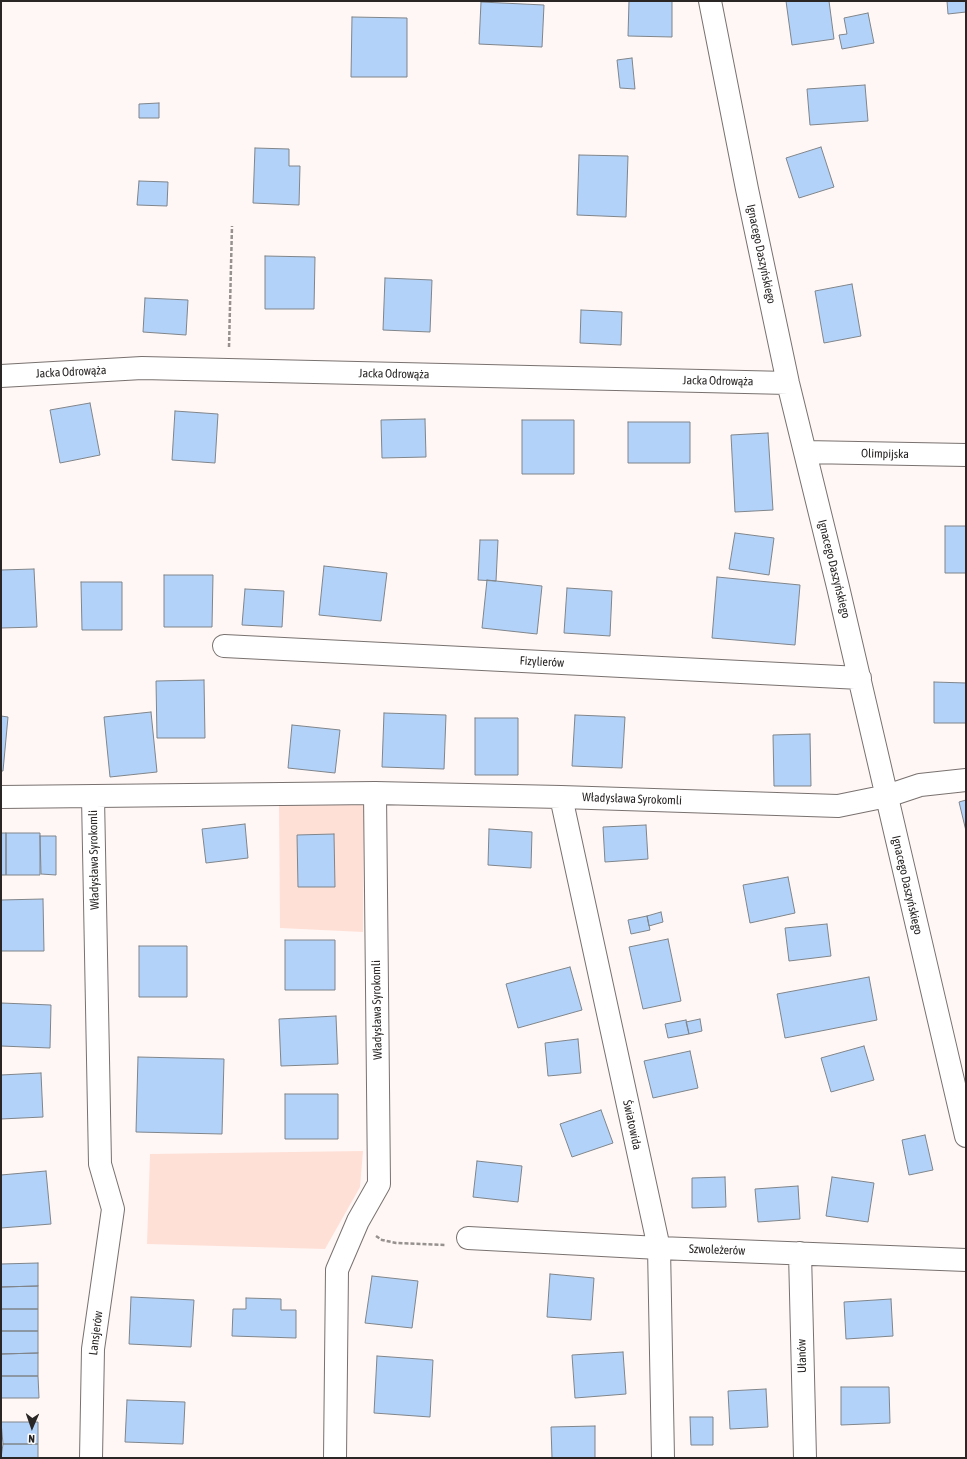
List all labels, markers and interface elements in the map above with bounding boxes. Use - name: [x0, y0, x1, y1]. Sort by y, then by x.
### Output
- street label: Ignacego Daszyńskiego: [743, 203, 779, 305]
- street label: Jacka Odrowąża: [35, 363, 107, 381]
- street label: Jacka Odrowąża: [359, 366, 429, 382]
- street label: Jacka Odrowąża: [683, 373, 753, 389]
- street label: Olimpijska: [861, 446, 909, 462]
- street label: Ignacego Daszyńskiego: [815, 518, 853, 620]
- street label: Fizylierów: [519, 654, 565, 670]
- street label: Władysława Syrokomli: [582, 790, 682, 808]
- street label: Władysława Syrokomli: [86, 810, 102, 910]
- street label: Ignacego Daszyńskiego: [889, 834, 925, 936]
- street label: Władysława Syrokomli: [369, 960, 385, 1060]
- street label: Światowida: [620, 1099, 644, 1151]
- street label: Szwoleżerów: [689, 1242, 745, 1258]
- street label: Lansjerów: [86, 1310, 106, 1356]
- street label: Ułanów: [795, 1339, 809, 1373]
- north arrow: [12, 1407, 52, 1447]
- text: N: [28, 1433, 35, 1445]

